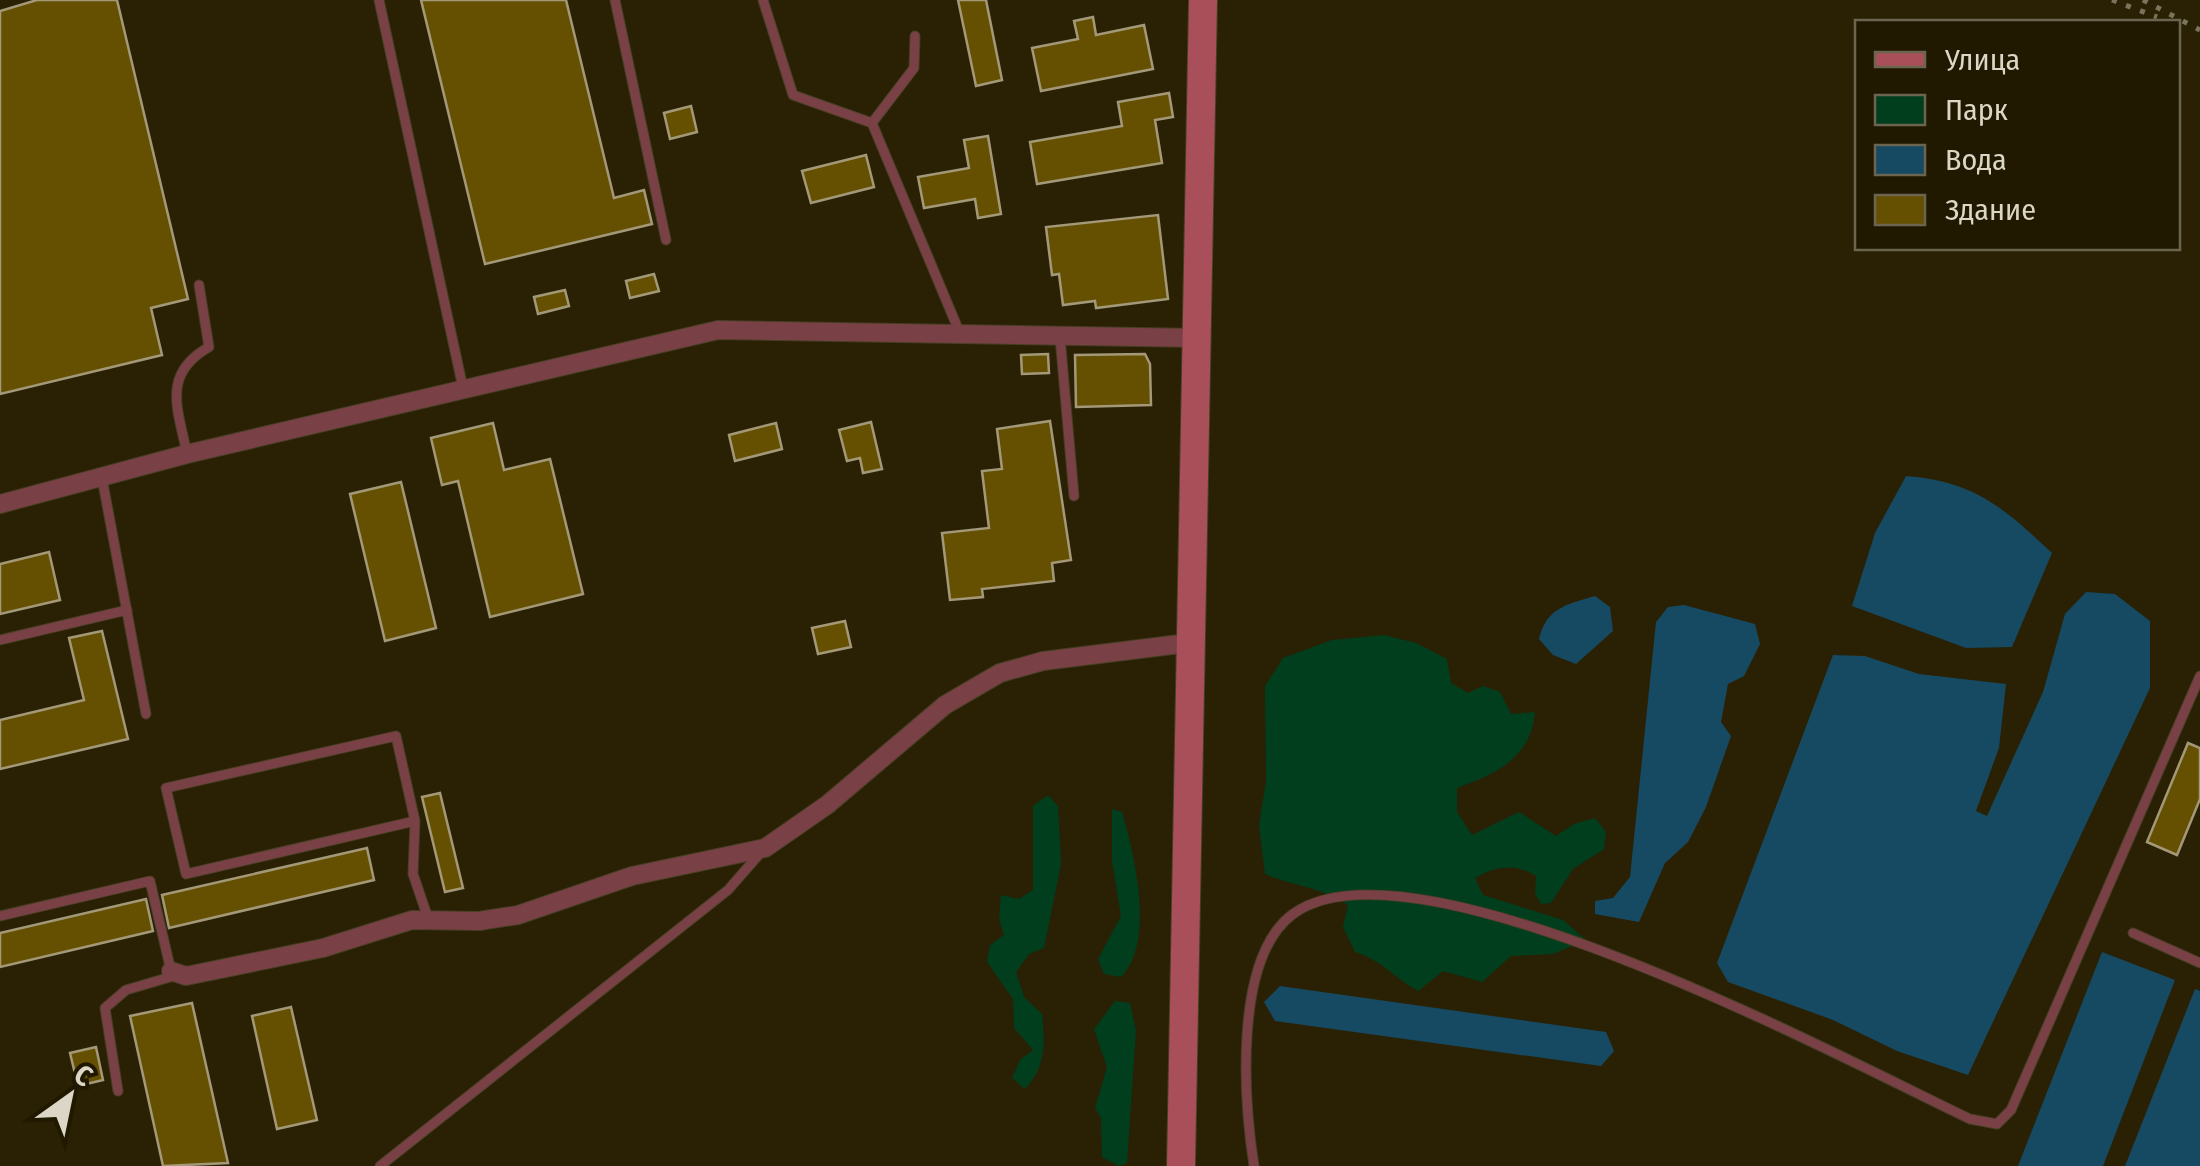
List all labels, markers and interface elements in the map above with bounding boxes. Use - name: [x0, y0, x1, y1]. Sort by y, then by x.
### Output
- legend: [1855, 20, 2180, 250]
- text: Улица: [1944, 42, 2020, 78]
- text: Парк: [1945, 92, 2008, 128]
- text: Вода: [1945, 142, 2007, 178]
- text: Здание: [1945, 192, 2036, 228]
- north arrow: [20, 1046, 120, 1146]
- text: С: [68, 1058, 99, 1093]

